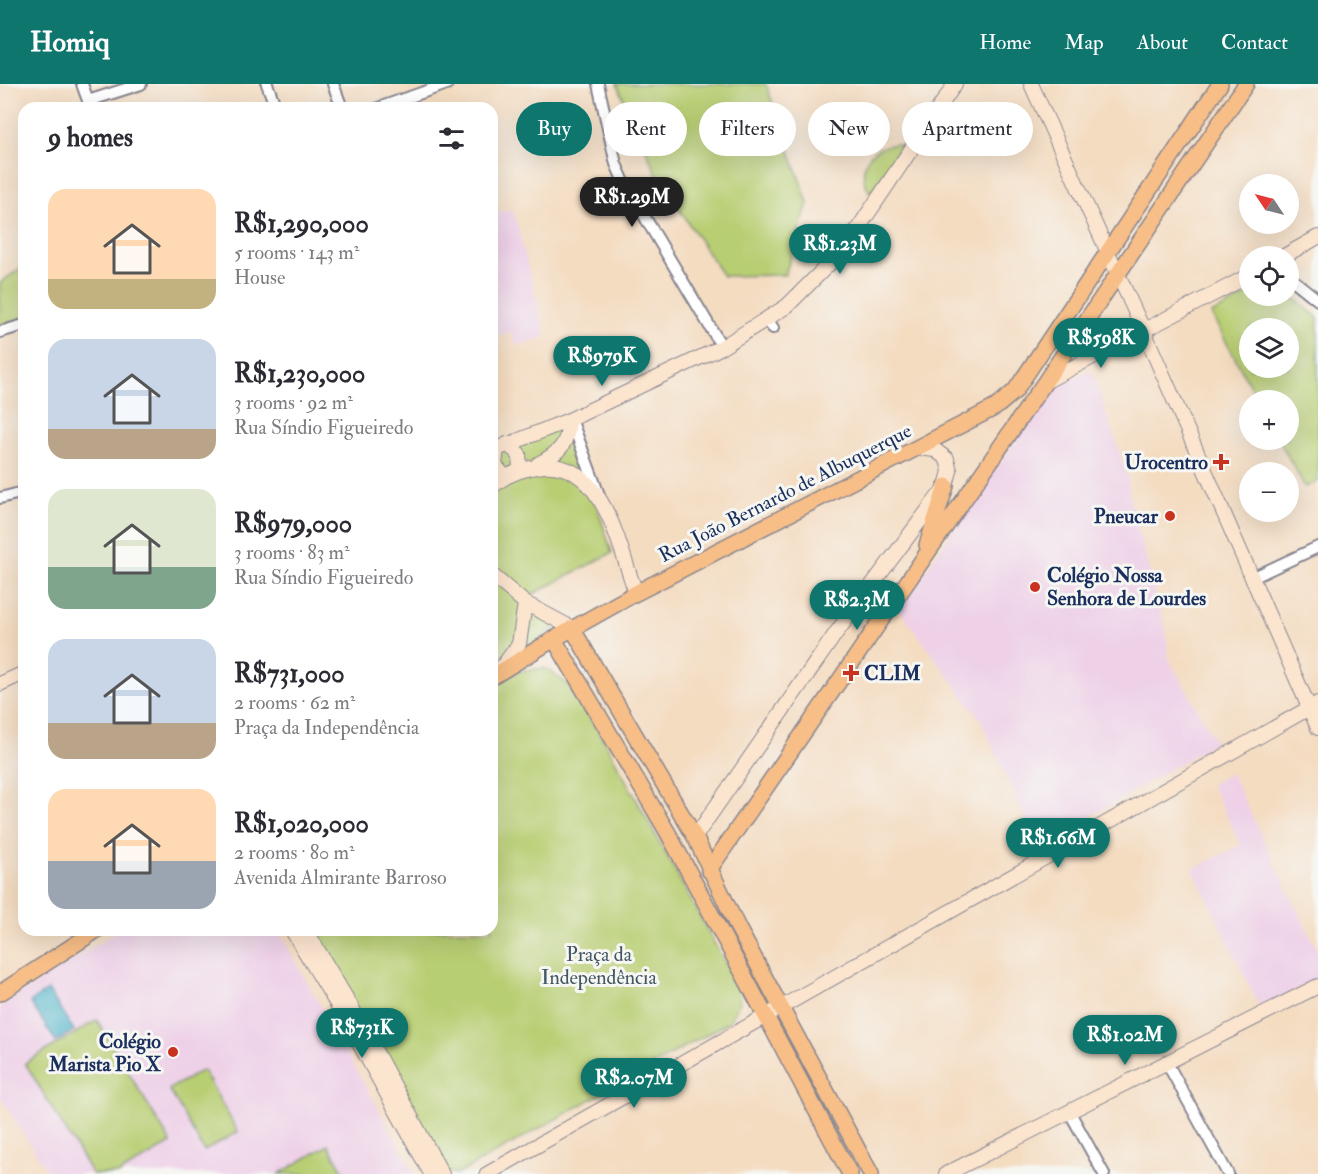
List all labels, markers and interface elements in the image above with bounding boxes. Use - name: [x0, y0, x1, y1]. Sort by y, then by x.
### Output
- text: Homiq: [30, 25, 110, 60]
- text: Home: [979, 29, 1031, 56]
- text: Map: [1064, 29, 1104, 56]
- text: About: [1137, 29, 1188, 56]
- text: Contact: [1221, 29, 1288, 56]
- chip: Buy: [516, 102, 592, 156]
- chip: Rent: [604, 102, 687, 156]
- chip: Filters: [699, 102, 796, 156]
- chip: New: [808, 102, 890, 156]
- chip: Apartment: [902, 102, 1033, 156]
- text: 9 homes: [48, 122, 133, 154]
- icon: filters: [435, 122, 468, 155]
- north arrow: [1239, 174, 1299, 234]
- map controls: [1239, 174, 1299, 522]
- pin: R$1.29M: [577, 177, 687, 228]
- text: R$1.29M: [594, 184, 670, 209]
- text: R$1,290,000: [234, 208, 369, 240]
- icon: home: [96, 213, 168, 285]
- pin: R$1.23M: [785, 224, 895, 275]
- text: R$1.23M: [803, 231, 877, 256]
- text: 5 rooms · 143 m²: [234, 240, 359, 265]
- button: locate: [1239, 246, 1299, 306]
- text: House: [234, 265, 285, 290]
- pin: R$598K: [1052, 318, 1150, 369]
- button: layers: [1239, 318, 1299, 378]
- text: R$598K: [1067, 325, 1135, 350]
- pin: R$979K: [553, 336, 651, 387]
- text: R$979K: [567, 343, 637, 368]
- text: R$1,230,000: [234, 358, 365, 390]
- icon: home: [96, 363, 168, 435]
- text: 3 rooms · 92 m²: [234, 390, 353, 415]
- button: +: [1239, 390, 1299, 450]
- text: Rua Síndio Figueiredo: [234, 415, 413, 440]
- street label: Rua João Bernardo de Albuquerque: [654, 418, 916, 568]
- place label: Urocentro: [1125, 450, 1208, 475]
- marker: Urocentro: [1212, 453, 1230, 471]
- button: −: [1239, 462, 1299, 522]
- place label: Pneucar: [1094, 504, 1159, 529]
- text: R$979,000: [234, 508, 352, 540]
- marker: Pneucar: [1163, 509, 1177, 523]
- icon: home: [96, 513, 168, 585]
- text: 3 rooms · 83 m²: [234, 540, 350, 565]
- place label: Colégio Nossa Senhora de Lourdes: [1047, 563, 1206, 611]
- text: Rua Síndio Figueiredo: [234, 565, 413, 590]
- pin: R$2.3M: [808, 580, 906, 631]
- marker: Colégio Nossa Senhora de Lourdes: [1028, 580, 1042, 594]
- text: R$2.3M: [824, 587, 890, 612]
- text: R$731,000: [234, 658, 345, 690]
- place label: CLIM: [864, 661, 921, 686]
- icon: home: [96, 663, 168, 735]
- marker: CLIM: [842, 664, 860, 682]
- text: 2 rooms · 62 m²: [234, 690, 355, 715]
- text: Praça da Independência: [234, 715, 419, 740]
- text: R$1,020,000: [234, 808, 369, 840]
- icon: home: [96, 813, 168, 885]
- pin: R$1.66M: [1003, 818, 1113, 869]
- text: R$1.66M: [1020, 825, 1096, 850]
- text: 2 rooms · 80 m²: [234, 840, 355, 865]
- text: Avenida Almirante Barroso: [234, 865, 447, 890]
- park label: Praça da Independência: [541, 942, 657, 991]
- pin: R$731K: [313, 1008, 411, 1059]
- text: R$731K: [330, 1015, 394, 1040]
- pin: R$1.02M: [1070, 1015, 1180, 1066]
- text: R$1.02M: [1087, 1022, 1163, 1047]
- place label: Colégio Marista Pio X: [48, 1029, 162, 1077]
- marker: Colégio Marista Pio X: [166, 1045, 180, 1059]
- pin: R$2.07M: [579, 1058, 689, 1109]
- text: R$2.07M: [595, 1065, 673, 1090]

